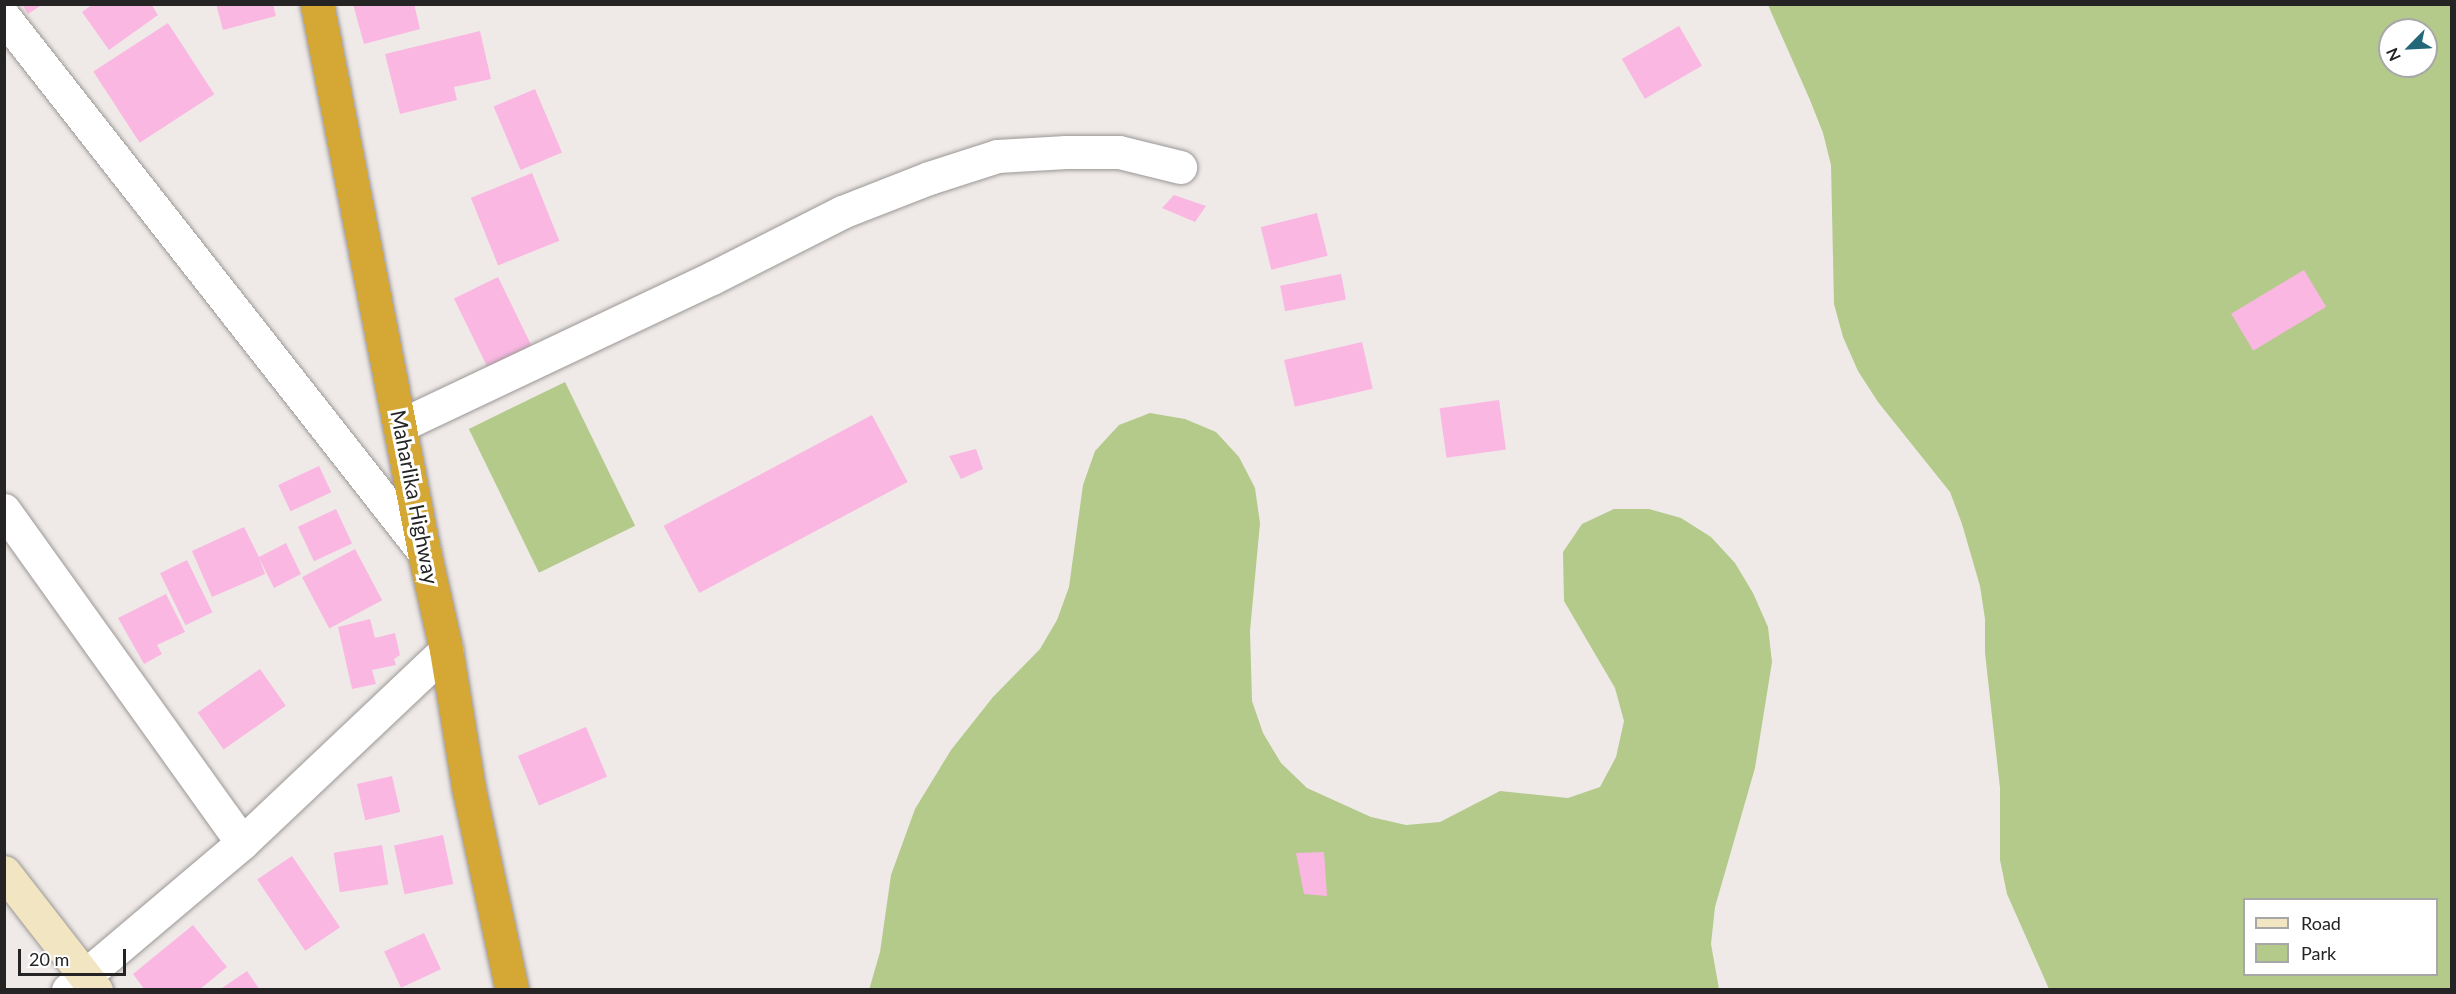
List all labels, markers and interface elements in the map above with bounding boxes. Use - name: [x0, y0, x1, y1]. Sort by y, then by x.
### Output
- north arrow: [2378, 18, 2438, 78]
- text: N: [2382, 45, 2404, 64]
- street label: Maharlika Highway: [386, 408, 444, 586]
- legend: [2243, 898, 2438, 976]
- text: Road: [2301, 912, 2341, 934]
- scale bar: [21, 937, 129, 975]
- text: Park: [2301, 942, 2336, 964]
- text: 20 m: [29, 948, 69, 970]

